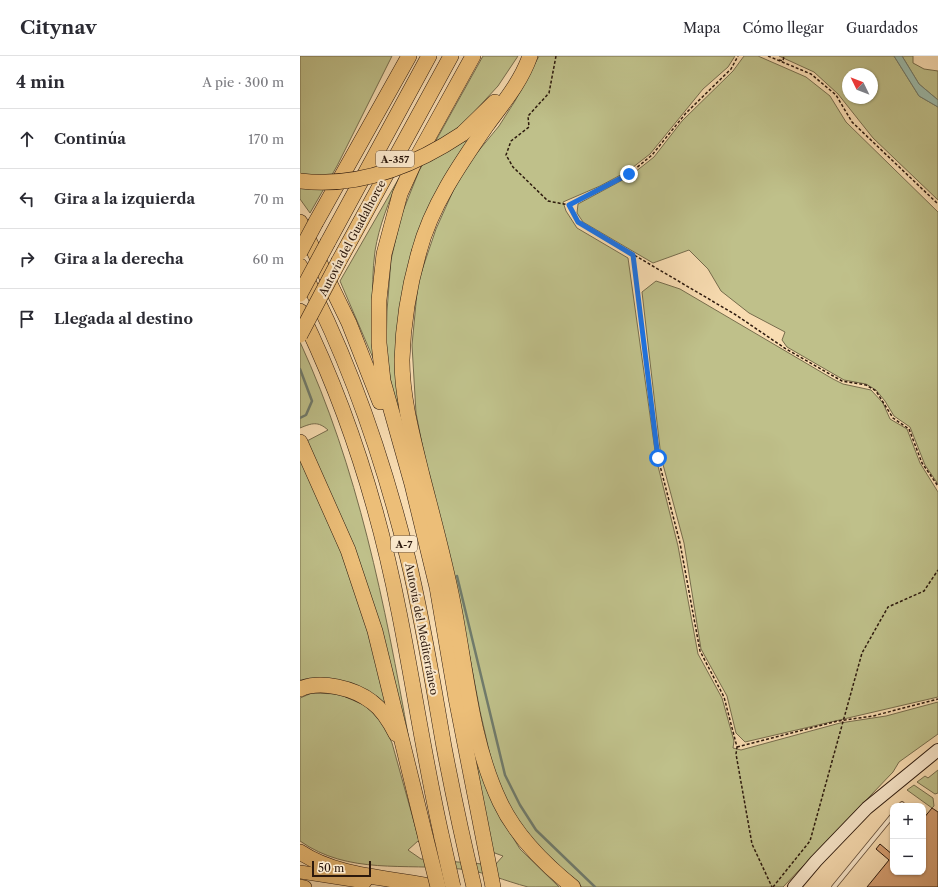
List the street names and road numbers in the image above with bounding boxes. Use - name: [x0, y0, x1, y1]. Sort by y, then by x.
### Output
- road number: A-357: [376, 151, 414, 167]
- street label: Autovía del Guadalhorce: [315, 178, 389, 299]
- road number: A-7: [391, 536, 417, 552]
- street label: Autovía del Mediterráneo: [402, 561, 442, 696]

